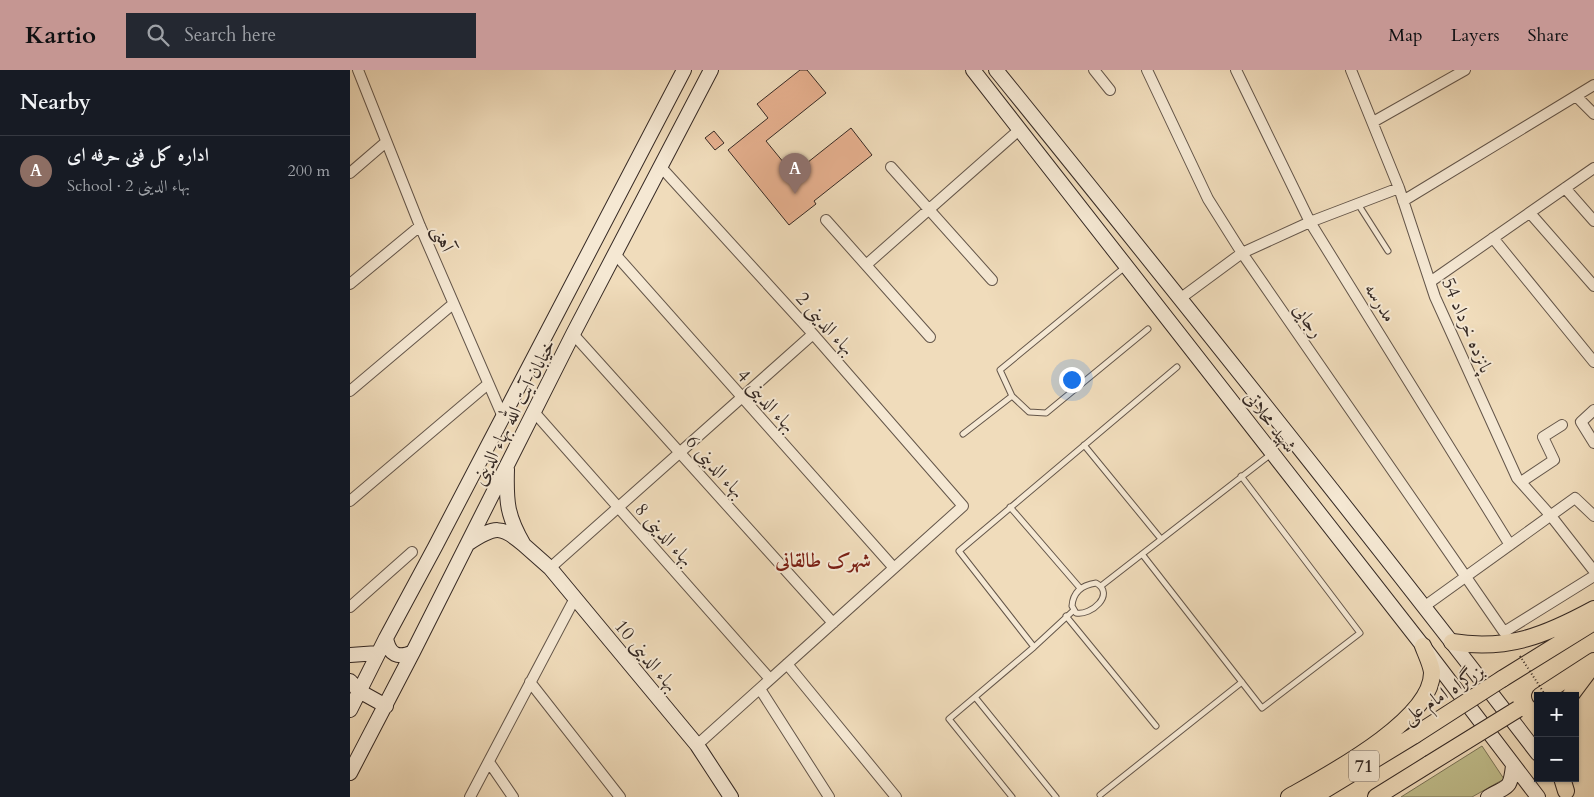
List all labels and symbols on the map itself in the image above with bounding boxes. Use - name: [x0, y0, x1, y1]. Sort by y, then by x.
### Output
- pin: A: [779, 153, 811, 194]
- street label: آهنی: [426, 221, 461, 257]
- street label: پانزده خرداد 54: [1435, 274, 1499, 378]
- street label: مدرسه: [1358, 278, 1402, 327]
- street label: بهاء الدینی 2: [790, 286, 861, 361]
- street label: رجایی: [1287, 298, 1330, 343]
- street label: خیابان آیت الله بهاء الدینی: [464, 334, 562, 490]
- street label: بهاء الدینی 4: [731, 363, 802, 438]
- your location: [1059, 367, 1085, 393]
- street label: شهید محلاتی: [1238, 385, 1303, 458]
- street label: بهاء الدینی 6: [680, 429, 751, 504]
- street label: بهاء الدینی 8: [629, 497, 700, 572]
- district label: شهرک طالقانی: [774, 547, 871, 574]
- street label: بهاء الدینی 10: [608, 614, 684, 697]
- street label: بزرگراه امام علی: [1398, 657, 1492, 733]
- road number: 71: [1349, 750, 1379, 781]

